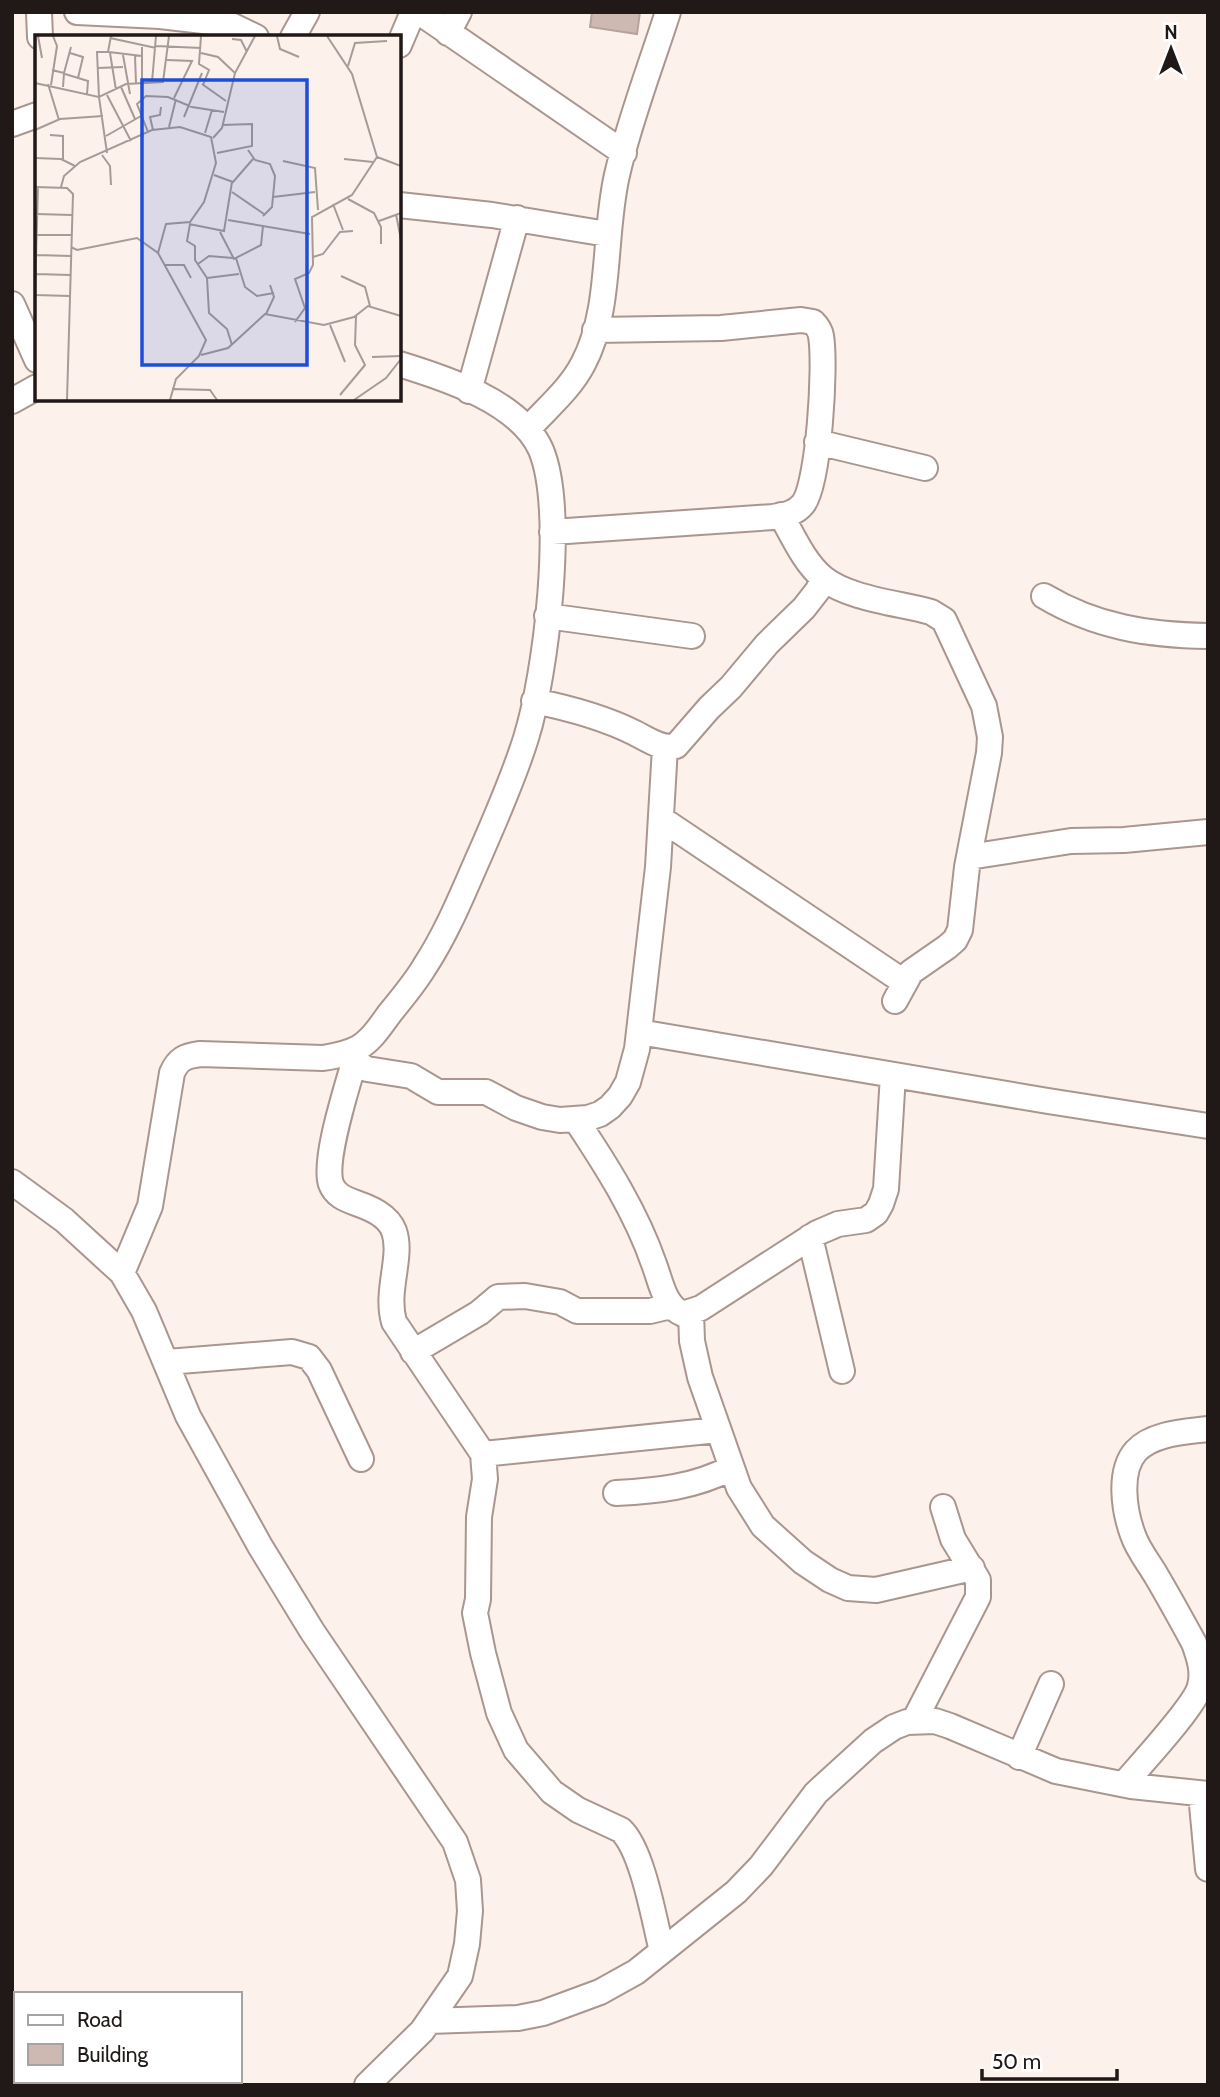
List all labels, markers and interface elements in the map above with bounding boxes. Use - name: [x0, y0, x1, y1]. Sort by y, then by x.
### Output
- north arrow: [1136, 14, 1206, 84]
- text: N: [1164, 21, 1178, 44]
- inset map: [35, 35, 401, 401]
- legend: [14, 1992, 242, 2083]
- text: Road: [77, 2007, 123, 2032]
- scale bar: [982, 2038, 1117, 2082]
- text: Building: [77, 2042, 149, 2067]
- text: 50 m: [992, 2049, 1041, 2074]

